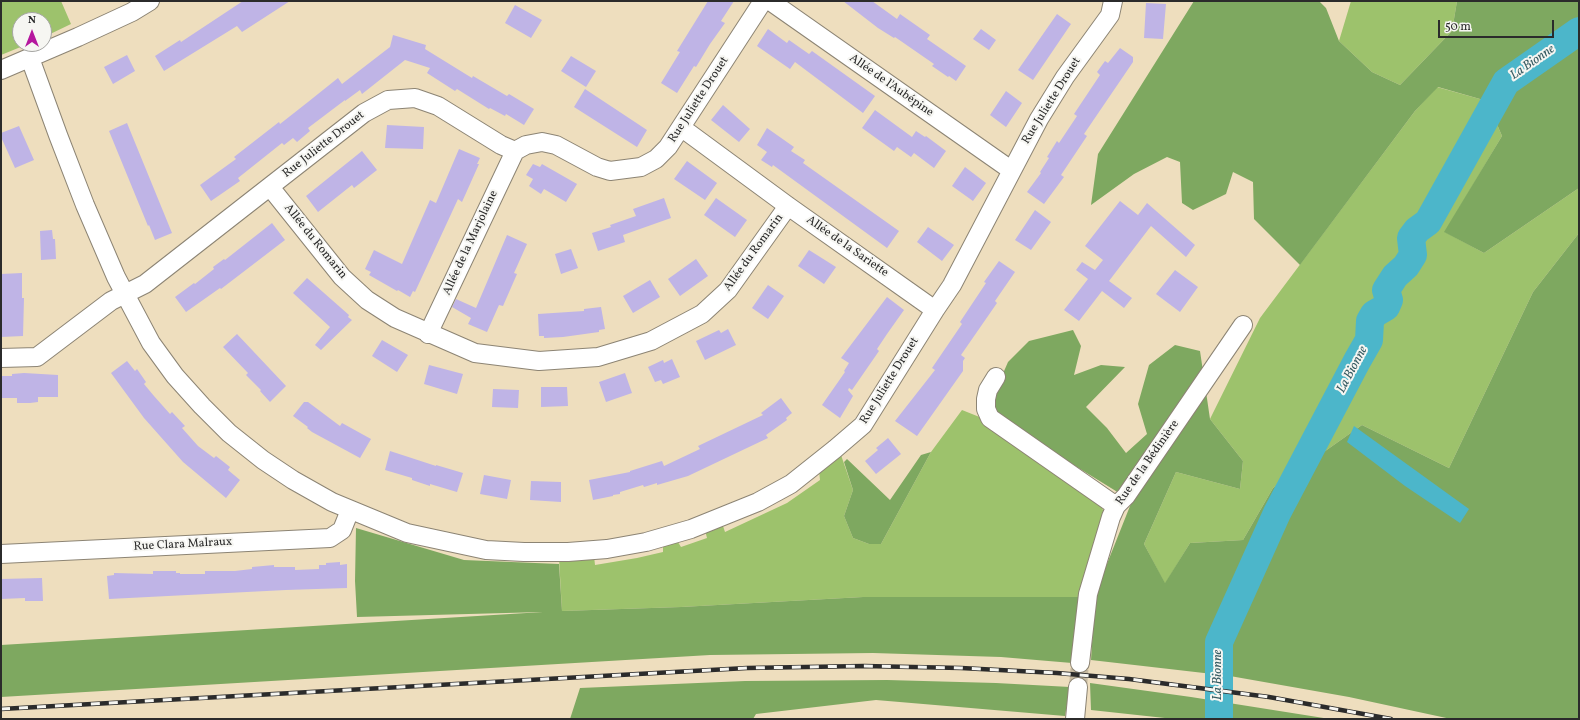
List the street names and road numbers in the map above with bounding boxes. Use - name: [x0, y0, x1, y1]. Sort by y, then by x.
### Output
- street label: Allée de l'Aubépine: [846, 52, 936, 120]
- street label: Rue Juliette Drouet: [666, 54, 732, 146]
- street label: Rue Juliette Drouet: [1019, 55, 1085, 147]
- street label: Rue Juliette Drouet: [280, 109, 368, 181]
- street label: Allée de la Marjolaine: [440, 188, 502, 298]
- street label: Allée du Romarin: [280, 202, 350, 282]
- street label: Allée du Romarin: [721, 212, 787, 294]
- street label: Allée de la Sariette: [803, 213, 891, 281]
- street label: Rue Juliette Drouet: [857, 335, 923, 427]
- street label: Rue de la Bédinière: [1113, 418, 1183, 508]
- street label: Rue Clara Malraux: [133, 535, 233, 555]

